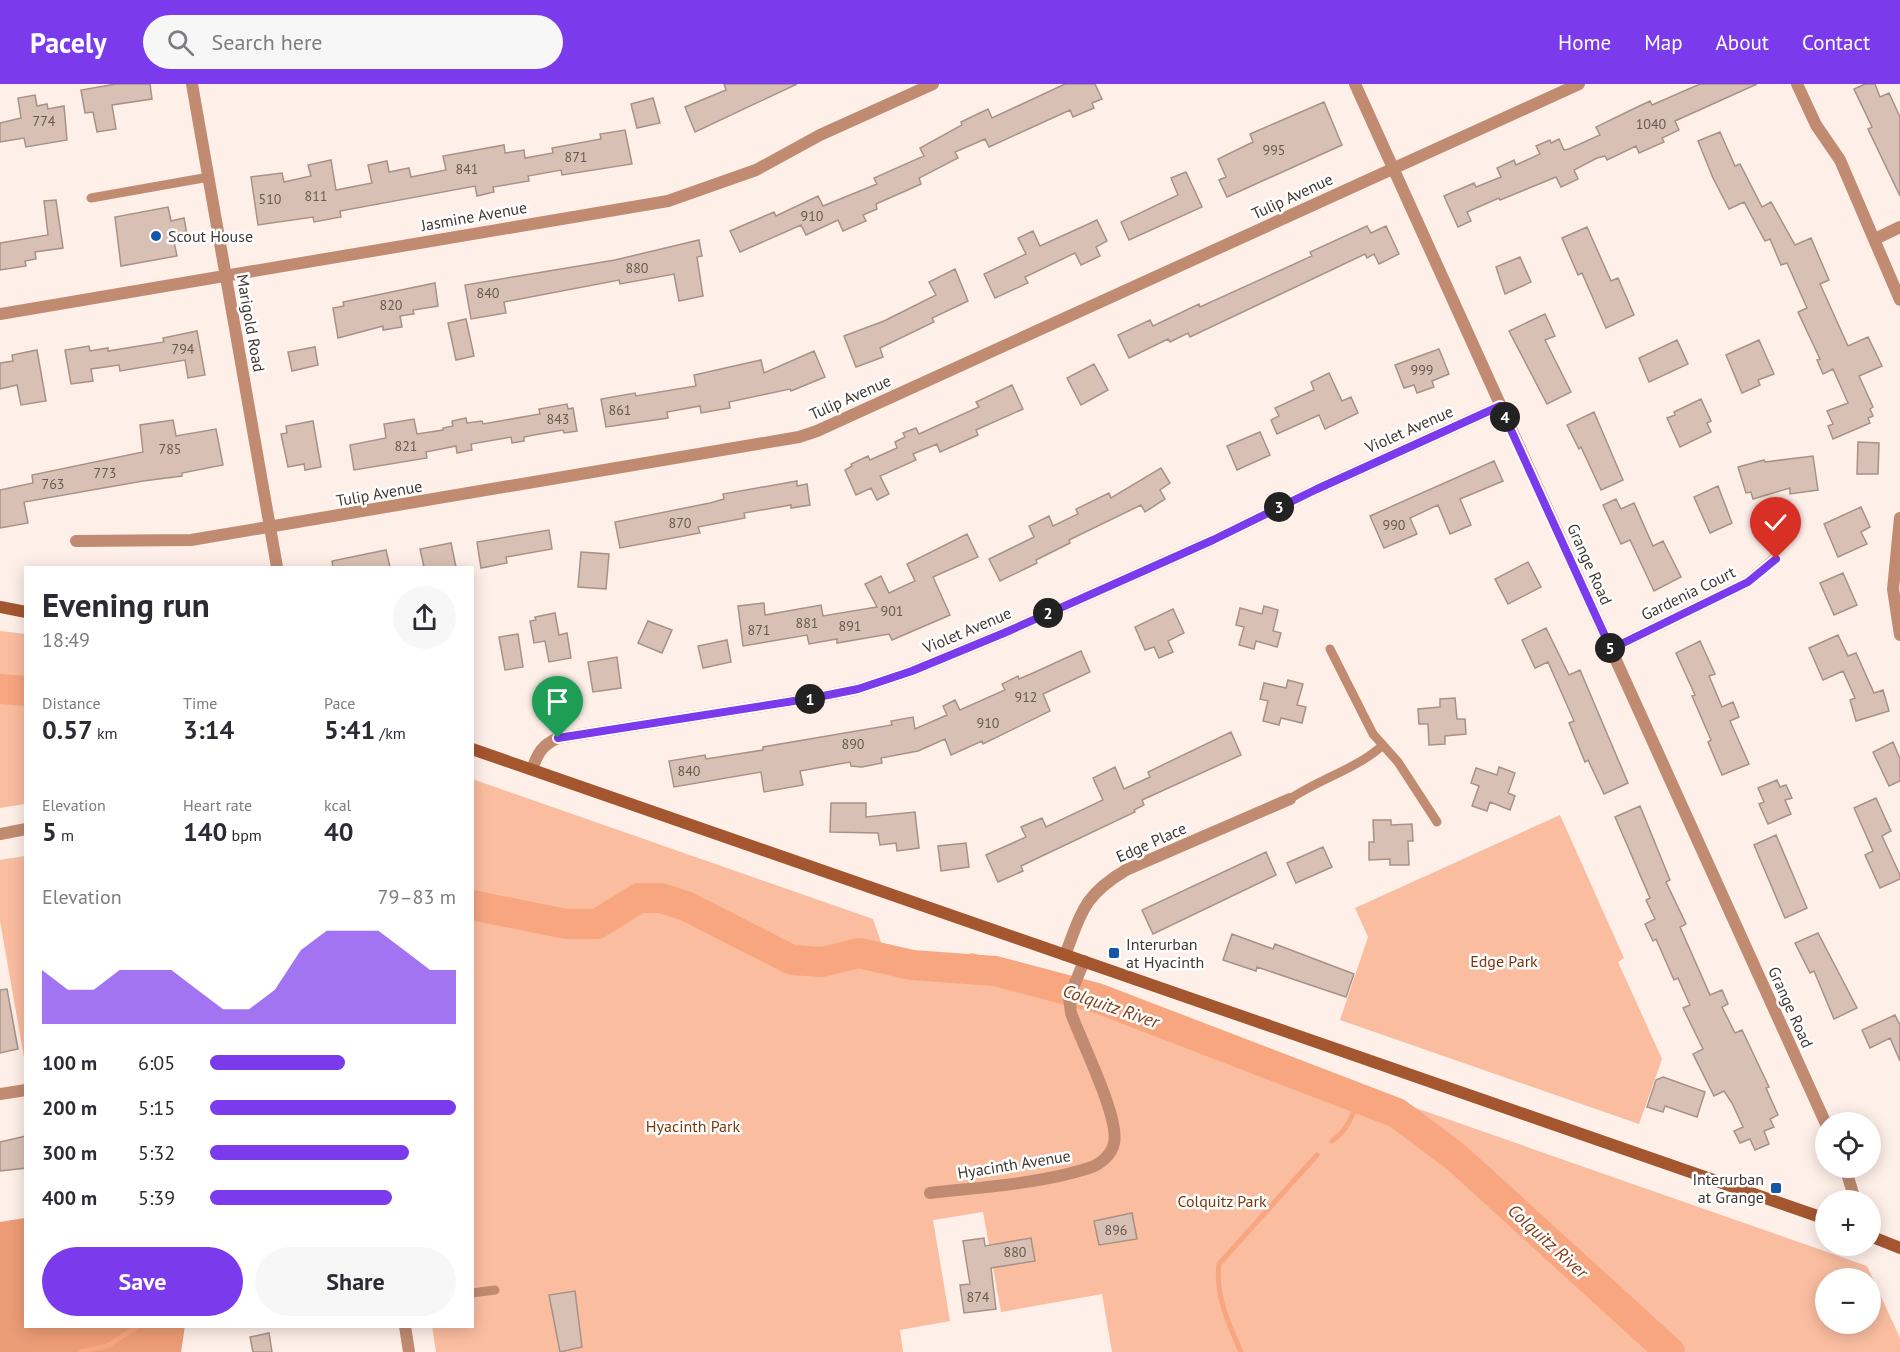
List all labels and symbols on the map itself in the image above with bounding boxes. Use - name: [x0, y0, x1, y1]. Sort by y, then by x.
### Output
- house number: 774: [33, 112, 56, 130]
- house number: 1040: [1636, 115, 1667, 133]
- house number: 995: [1263, 141, 1285, 159]
- house number: 871: [565, 148, 587, 166]
- house number: 841: [456, 160, 478, 178]
- street label: Tulip Avenue: [1248, 169, 1336, 223]
- house number: 811: [305, 187, 327, 205]
- house number: 510: [259, 190, 282, 208]
- street label: Jasmine Avenue: [418, 197, 529, 235]
- house number: 910: [801, 207, 824, 225]
- place label: Scout House: [168, 226, 253, 246]
- marker: Scout House: [149, 229, 163, 243]
- house number: 880: [626, 259, 649, 277]
- street label: Marigold Road: [233, 273, 269, 373]
- house number: 840: [477, 284, 500, 302]
- house number: 820: [380, 296, 403, 314]
- house number: 794: [172, 340, 195, 358]
- house number: 999: [1411, 361, 1433, 379]
- street label: Tulip Avenue: [806, 370, 894, 424]
- house number: 861: [609, 401, 631, 419]
- street label: Violet Avenue: [1361, 401, 1456, 458]
- pin: 4: [1490, 402, 1520, 432]
- house number: 843: [547, 410, 569, 428]
- house number: 821: [395, 437, 417, 455]
- house number: 785: [159, 440, 181, 458]
- house number: 773: [94, 464, 116, 482]
- house number: 763: [42, 475, 64, 493]
- street label: Tulip Avenue: [334, 476, 424, 510]
- pin: 3: [1264, 492, 1294, 522]
- pin: [1750, 497, 1801, 559]
- house number: 870: [669, 514, 692, 532]
- house number: 990: [1383, 516, 1406, 534]
- street label: Grange Road: [1563, 520, 1617, 608]
- street label: Gardenia Court: [1638, 561, 1739, 624]
- pin: 2: [1033, 598, 1063, 628]
- house number: 901: [881, 602, 903, 620]
- street label: Violet Avenue: [919, 602, 1014, 658]
- house number: 881: [796, 614, 818, 632]
- house number: 891: [839, 617, 861, 635]
- house number: 871: [748, 621, 770, 639]
- pin: 5: [1595, 633, 1625, 663]
- pin: [532, 676, 583, 738]
- pin: 1: [795, 684, 825, 714]
- house number: 912: [1015, 688, 1037, 706]
- house number: 910: [977, 714, 1000, 732]
- house number: 890: [842, 735, 865, 753]
- house number: 840: [678, 762, 701, 780]
- street label: Edge Place: [1113, 818, 1189, 866]
- place label: Interurban at Hyacinth: [1126, 934, 1204, 972]
- marker: Interurban at Hyacinth: [1107, 946, 1121, 960]
- park label: Edge Park: [1470, 951, 1538, 971]
- street label: Grange Road: [1764, 963, 1818, 1051]
- water label: Colquitz River: [1060, 979, 1163, 1034]
- park label: Hyacinth Park: [646, 1116, 740, 1136]
- street label: Hyacinth Avenue: [956, 1145, 1072, 1183]
- place label: Interurban at Grange: [1692, 1169, 1764, 1207]
- marker: Interurban at Grange: [1769, 1181, 1783, 1195]
- park label: Colquitz Park: [1177, 1191, 1267, 1211]
- water label: Colquitz River: [1503, 1199, 1594, 1284]
- house number: 896: [1105, 1221, 1127, 1239]
- house number: 880: [1004, 1243, 1027, 1261]
- house number: 874: [967, 1288, 990, 1306]

